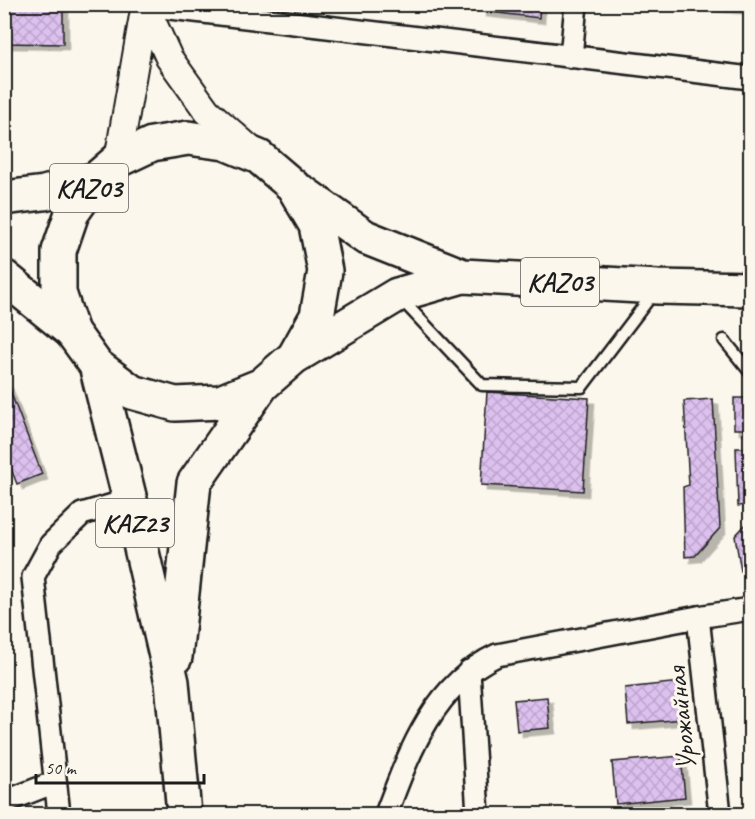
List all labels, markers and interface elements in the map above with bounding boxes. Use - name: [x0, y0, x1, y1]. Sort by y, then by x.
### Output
- road number: KАZ03: [50, 164, 128, 212]
- road number: KАZ03: [521, 258, 599, 306]
- road number: KAZ23: [96, 499, 174, 547]
- street label: Урожайная: [658, 663, 704, 772]
- scale bar: [36, 747, 204, 785]
- text: 50 m: [45, 757, 78, 779]

